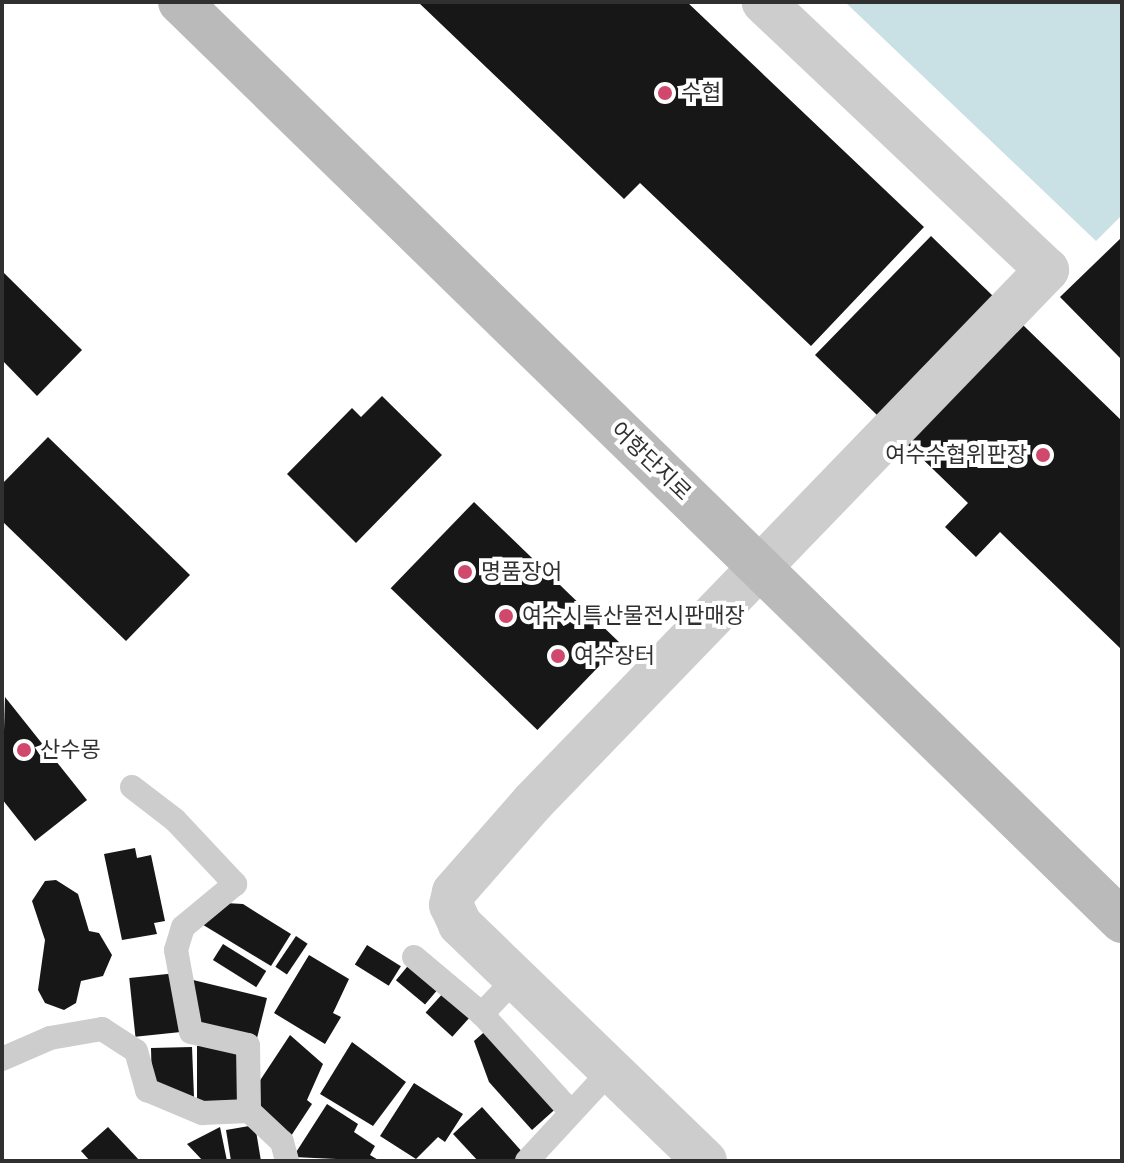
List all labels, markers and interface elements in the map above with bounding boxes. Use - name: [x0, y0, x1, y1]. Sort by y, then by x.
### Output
- place label: 수협: [681, 80, 721, 106]
- marker: 수협: [656, 84, 674, 102]
- street label: 어항단지로: [605, 416, 697, 506]
- place label: 여수수협위판장: [885, 442, 1027, 468]
- marker: 여수수협위판장: [1034, 446, 1052, 464]
- place label: 명품장어: [481, 559, 562, 585]
- marker: 명품장어: [456, 563, 474, 581]
- place label: 여수시특산물전시판매장: [522, 603, 745, 629]
- marker: 여수시특산물전시판매장: [497, 607, 515, 625]
- place label: 여수장터: [574, 643, 655, 669]
- marker: 여수장터: [549, 647, 567, 665]
- place label: 산수몽: [40, 737, 101, 763]
- marker: 산수몽: [15, 741, 33, 759]

